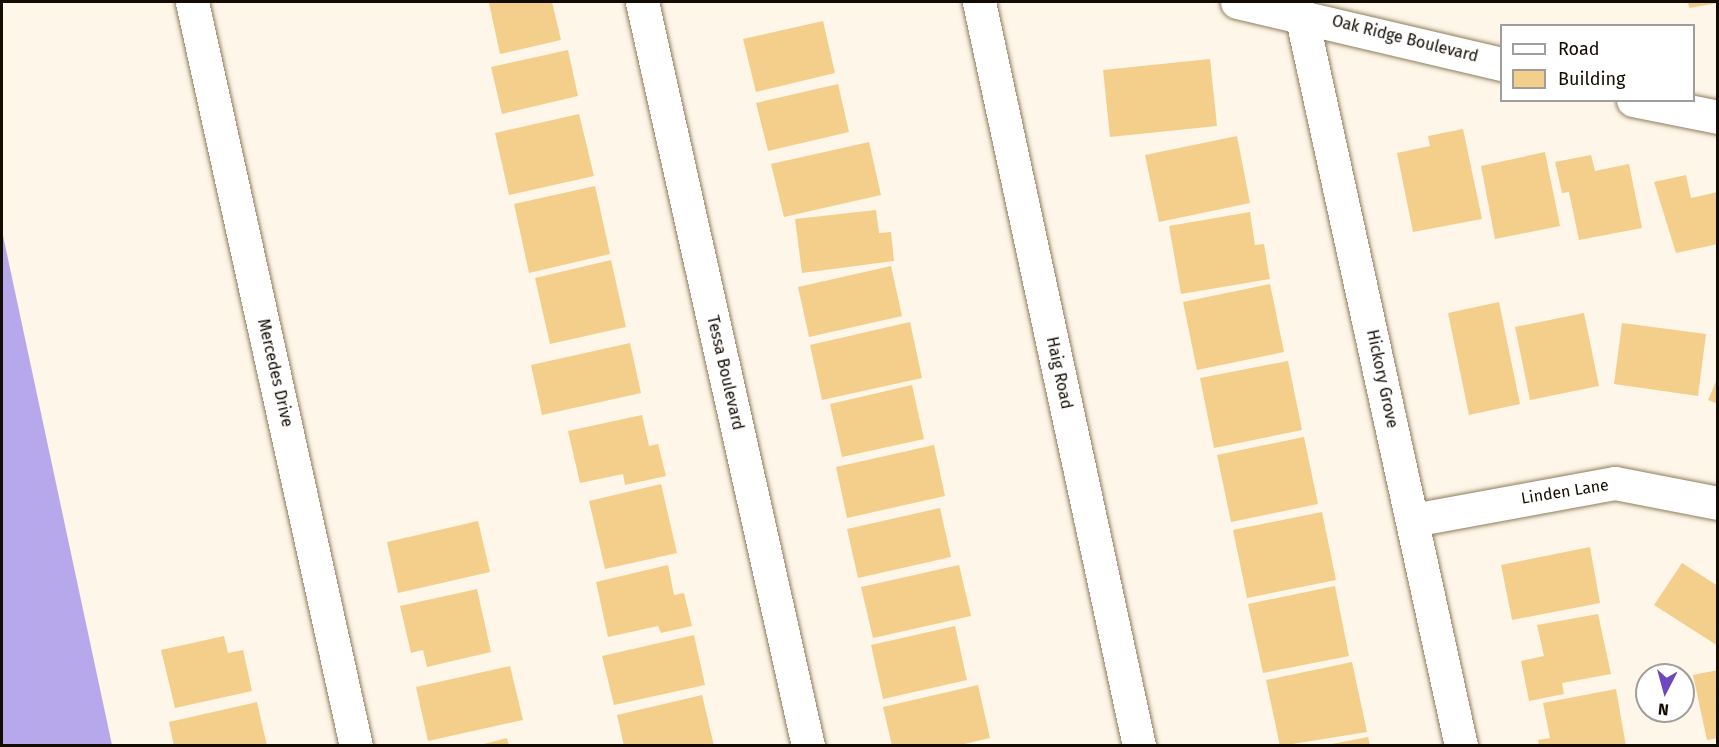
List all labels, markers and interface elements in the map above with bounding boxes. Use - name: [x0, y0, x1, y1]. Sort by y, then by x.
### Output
- street label: Oak Ridge Boulevard: [1330, 12, 1480, 66]
- legend: [1500, 24, 1695, 102]
- text: Road: [1558, 38, 1600, 60]
- text: Building: [1558, 68, 1625, 90]
- street label: Tessa Boulevard: [702, 314, 748, 432]
- street label: Mercedes Drive: [253, 317, 297, 429]
- street label: Hickory Grove: [1362, 328, 1402, 430]
- street label: Haig Road: [1042, 335, 1076, 411]
- street label: Linden Lane: [1520, 476, 1610, 508]
- north arrow: [1635, 663, 1695, 723]
- text: N: [1657, 699, 1670, 719]

